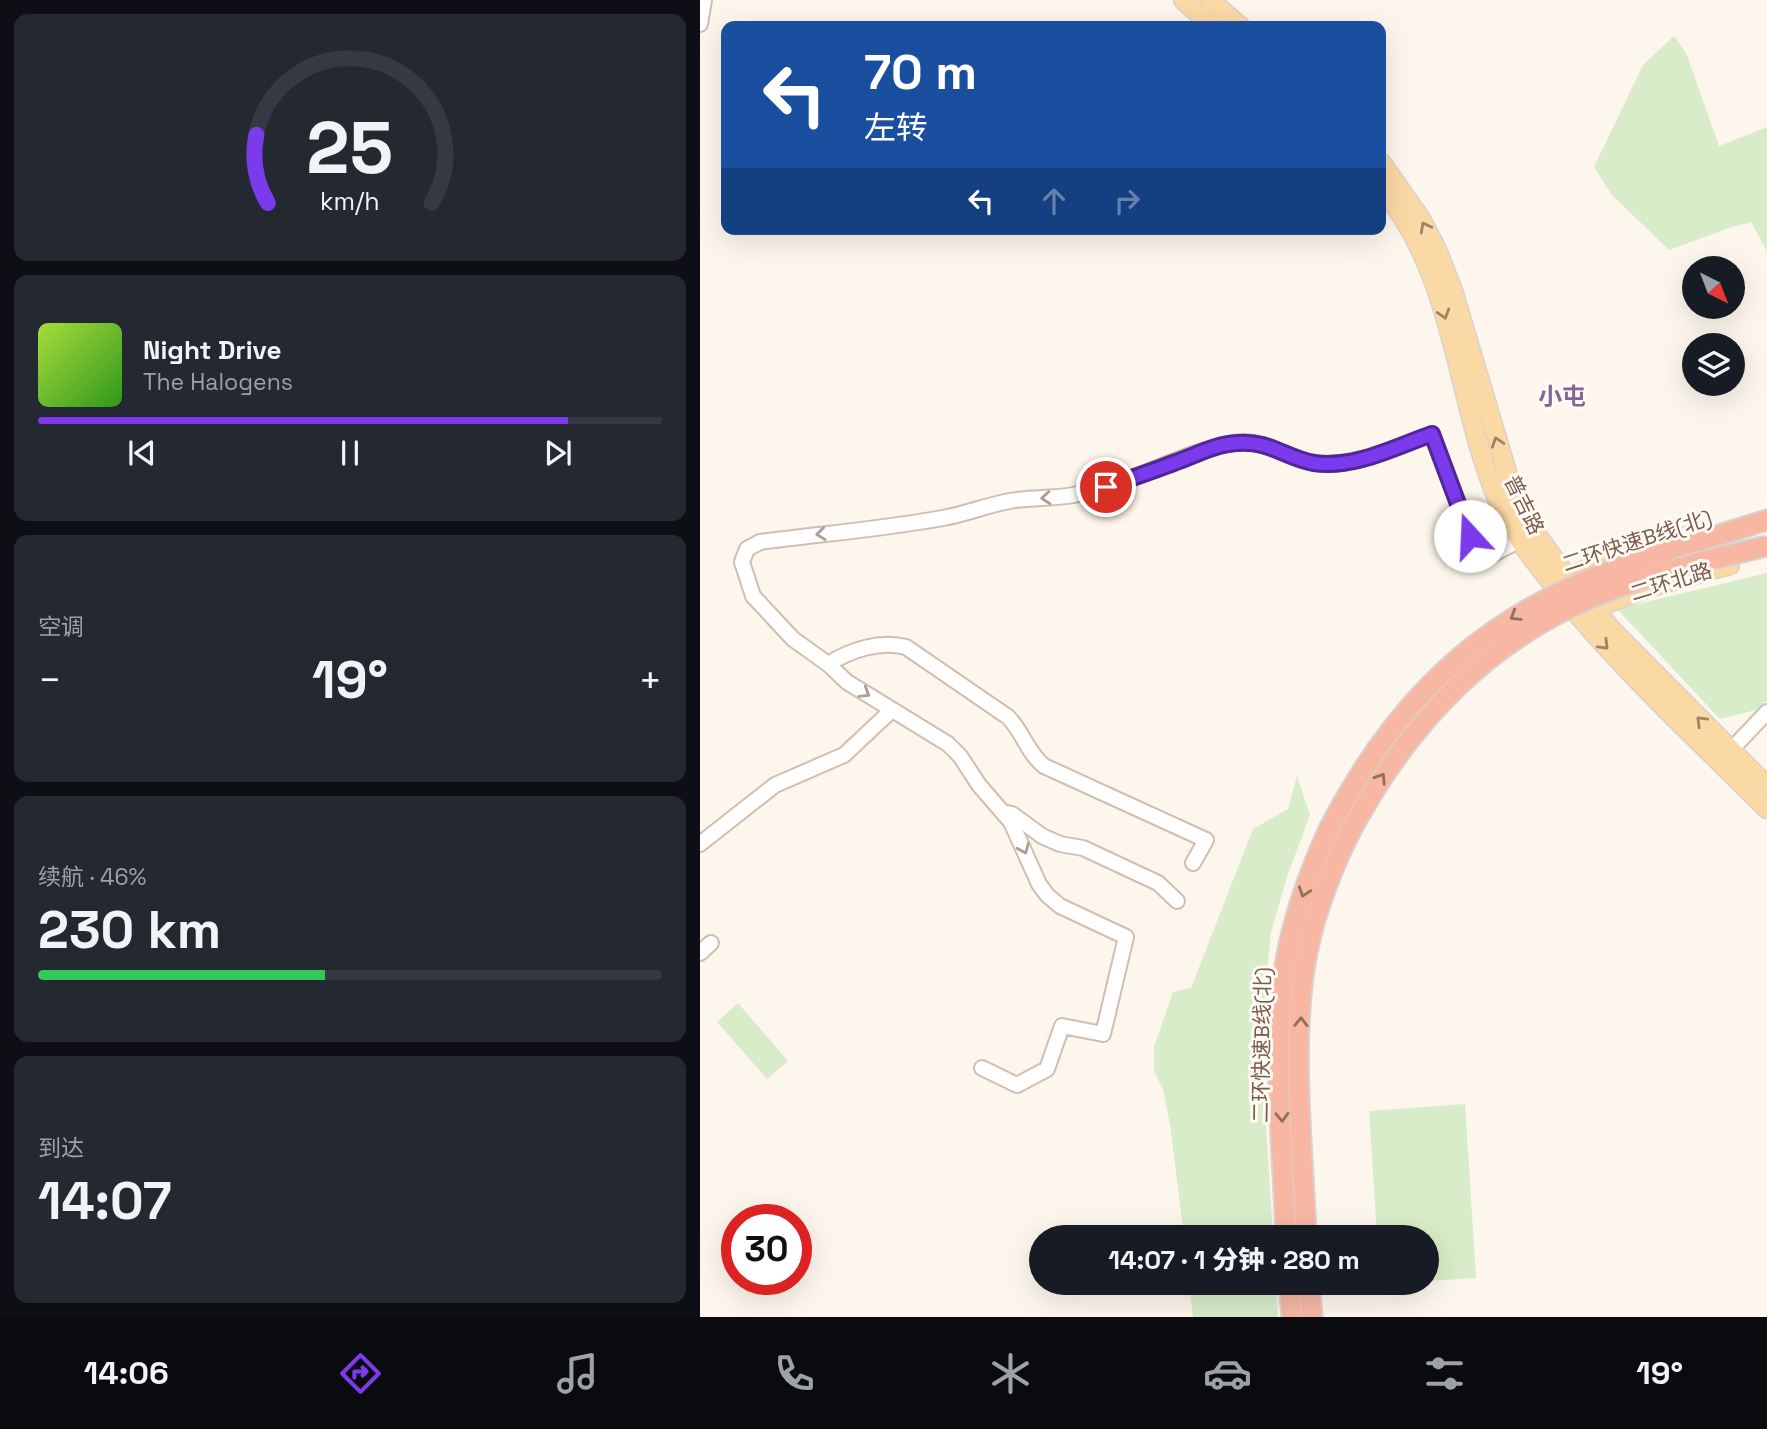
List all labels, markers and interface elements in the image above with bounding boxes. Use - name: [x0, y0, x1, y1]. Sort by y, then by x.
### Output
- text: 70 m: [864, 41, 977, 103]
- icon: left: [749, 49, 840, 140]
- text: 25: [307, 102, 393, 195]
- text: 左转: [864, 108, 928, 148]
- icon: left: [962, 182, 1000, 220]
- icon: ahead: [1035, 182, 1073, 220]
- icon: right: [1108, 182, 1146, 220]
- text: km/h: [320, 185, 380, 217]
- one-way arrow: [1420, 222, 1433, 234]
- north arrow: [1682, 256, 1745, 318]
- map controls: [1682, 256, 1745, 396]
- one-way arrow: [1436, 307, 1450, 320]
- text: Night Drive: [143, 333, 281, 367]
- button: layers: [1682, 333, 1745, 396]
- text: The Halogens: [143, 367, 293, 397]
- district label: 小屯: [1538, 381, 1586, 412]
- icon: previous: [123, 434, 161, 472]
- icon: pause: [331, 434, 369, 472]
- icon: next: [539, 434, 577, 472]
- one-way arrow: [1491, 437, 1505, 449]
- pin: [1076, 457, 1136, 517]
- icon: arrive: [1087, 468, 1125, 506]
- street label: 普吉路: [1499, 471, 1550, 539]
- one-way arrow: [1040, 490, 1051, 505]
- position arrow: [1433, 499, 1507, 573]
- street label: 二环快速B线(北): [1559, 504, 1715, 577]
- one-way arrow: [816, 526, 827, 541]
- street label: 二环北路: [1627, 556, 1715, 607]
- one-way arrow: [1510, 607, 1523, 620]
- text: 空调: [38, 612, 84, 642]
- one-way arrow: [1596, 637, 1608, 649]
- text: 19°: [312, 647, 388, 713]
- text: −: [38, 656, 62, 704]
- text: +: [638, 656, 662, 704]
- one-way arrow: [858, 685, 871, 698]
- one-way arrow: [1697, 716, 1710, 729]
- one-way arrow: [1373, 773, 1386, 786]
- one-way arrow: [1016, 842, 1030, 854]
- text: 续航 · 46%: [38, 862, 146, 892]
- one-way arrow: [1297, 886, 1312, 898]
- text: 230 km: [38, 897, 221, 963]
- street label: 二环快速B线(北): [1247, 967, 1276, 1123]
- one-way arrow: [1293, 1016, 1308, 1027]
- one-way arrow: [1274, 1112, 1289, 1123]
- text: 到达: [38, 1133, 84, 1163]
- text: 14:07: [38, 1168, 172, 1234]
- speed limit sign: 30: [721, 1204, 812, 1295]
- text: 14:07 · 1 分钟 · 280 m: [1108, 1243, 1360, 1277]
- icon: directions: [336, 1349, 385, 1398]
- icon: music: [553, 1349, 602, 1398]
- icon: phone: [770, 1349, 819, 1398]
- icon: climate: [986, 1349, 1035, 1398]
- icon: car: [1203, 1349, 1252, 1398]
- icon: filters: [1420, 1349, 1469, 1398]
- text: 14:06: [84, 1353, 169, 1393]
- text: 19°: [1636, 1353, 1683, 1393]

